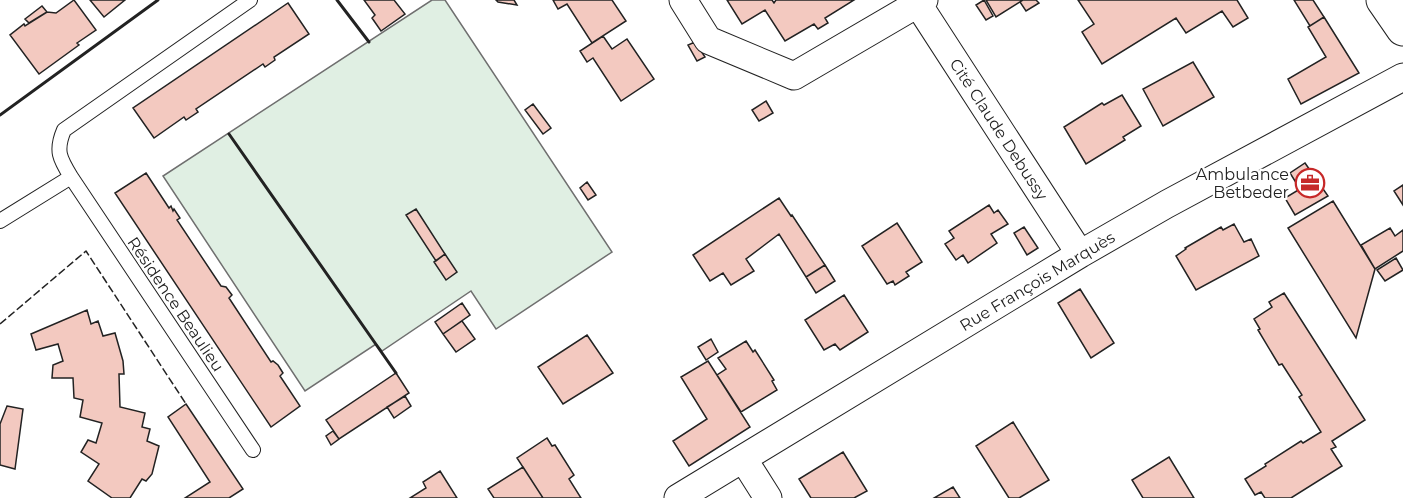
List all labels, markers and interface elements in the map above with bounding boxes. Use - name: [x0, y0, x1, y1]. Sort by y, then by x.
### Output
- street label: Cité Claude Debussy: [946, 55, 1052, 204]
- place label: Ambulance Betbeder: [1196, 165, 1289, 202]
- office icon: Ambulance Betbeder: [1294, 167, 1326, 199]
- street label: Rue François Marquès: [956, 228, 1118, 335]
- street label: Résidence Beaulieu: [124, 233, 228, 375]

